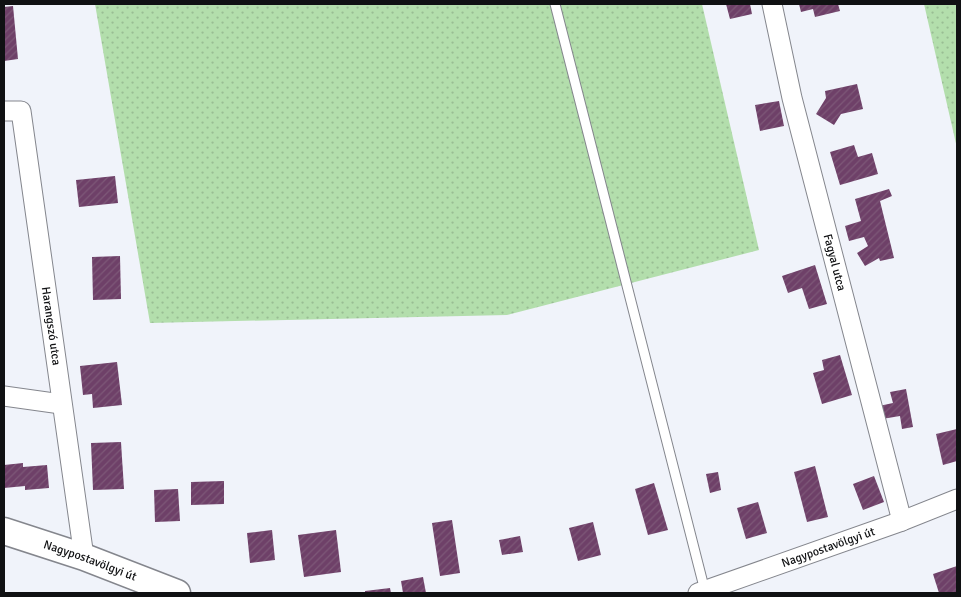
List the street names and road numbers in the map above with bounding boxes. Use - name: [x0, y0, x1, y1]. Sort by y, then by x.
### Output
- street label: Fagyal utca: [820, 232, 849, 293]
- street label: Harangszó utca: [38, 286, 64, 366]
- street label: Nagypostavölgyi út: [779, 524, 877, 570]
- street label: Nagypostavölgyi út: [42, 537, 139, 584]

